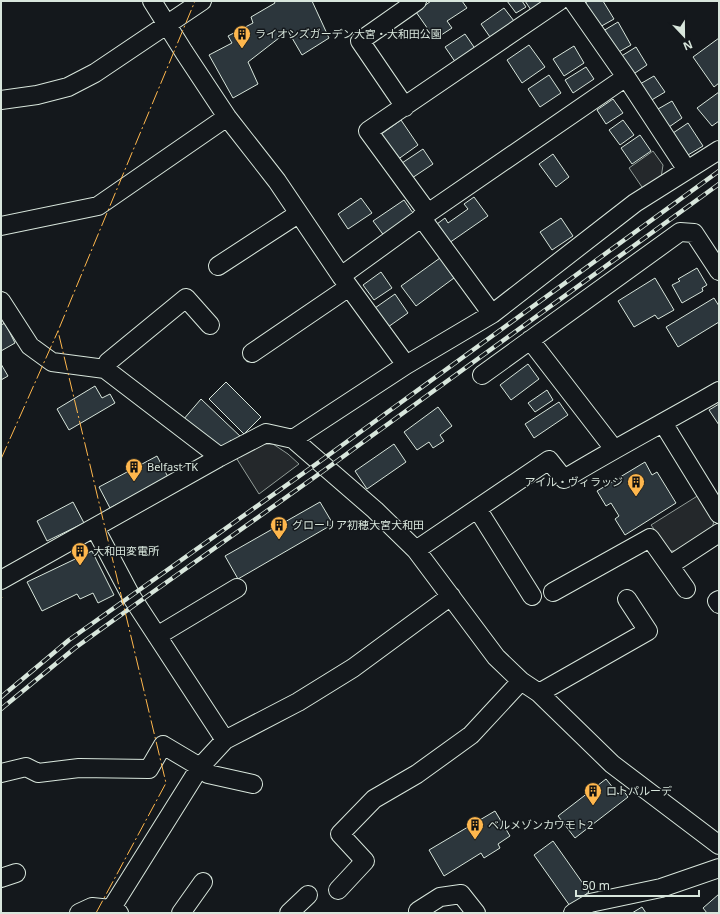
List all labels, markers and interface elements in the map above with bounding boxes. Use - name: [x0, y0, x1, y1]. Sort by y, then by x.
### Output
- north arrow: [664, 16, 704, 56]
- building icon: ライオンズガーデン大宮・大和田公園: [232, 24, 252, 49]
- place label: ライオンズガーデン大宮・大和田公園: [255, 26, 442, 41]
- text: N: [681, 37, 695, 54]
- building icon: Belfast TK: [124, 457, 144, 482]
- place label: Belfast TK: [147, 459, 198, 474]
- building icon: アイル・ヴィラッジ: [626, 472, 646, 497]
- place label: アイル・ヴィラッジ: [525, 474, 623, 489]
- building icon: グローリア初穂大宮大和田: [269, 515, 289, 540]
- place label: グローリア初穂大宮大和田: [292, 517, 424, 532]
- building icon: 大和田変電所: [70, 541, 90, 566]
- place label: 大和田変電所: [93, 543, 160, 558]
- building icon: ロトパルーデ: [583, 781, 603, 806]
- place label: ロトパルーデ: [606, 783, 672, 798]
- building icon: ベルメゾンカワモト2: [465, 815, 485, 840]
- place label: ベルメゾンカワモト2: [488, 817, 593, 832]
- scale bar: [576, 872, 699, 898]
- text: 50 m: [582, 877, 610, 894]

